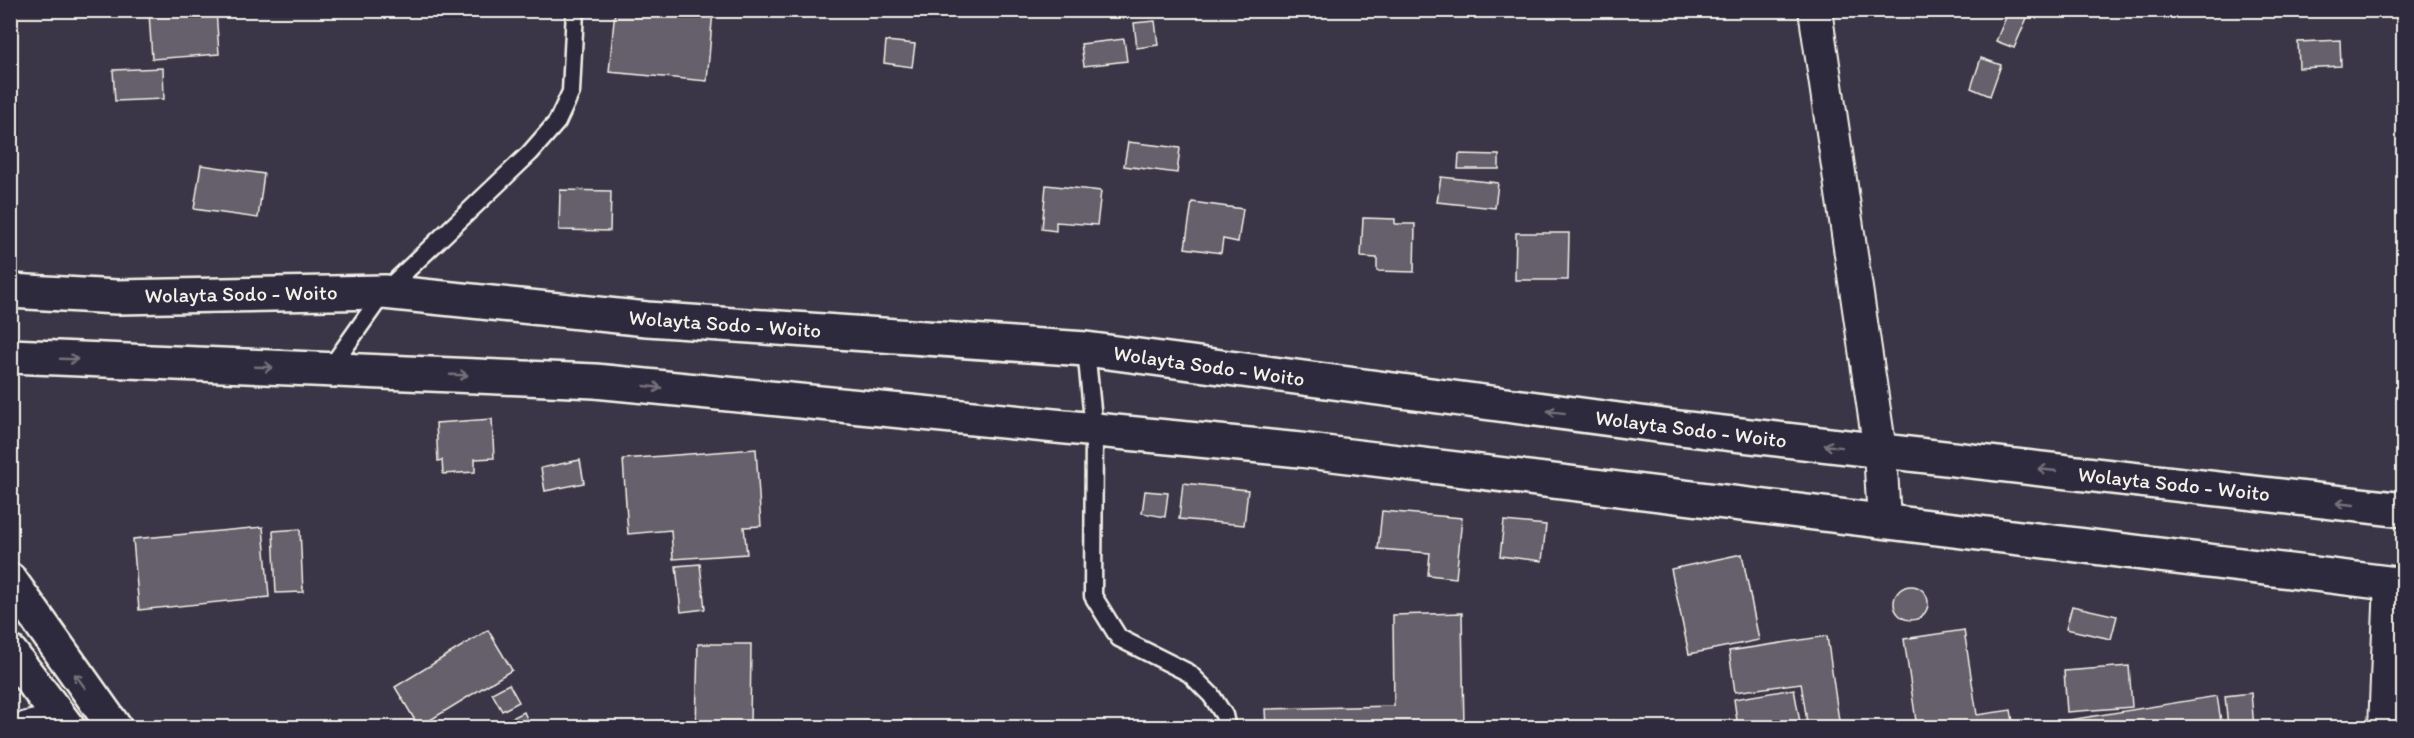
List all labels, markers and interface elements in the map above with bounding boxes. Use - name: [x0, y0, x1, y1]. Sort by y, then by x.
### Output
- street label: Wolayta Sodo - Woito: [144, 279, 338, 308]
- street label: Wolayta Sodo - Woito: [628, 304, 822, 343]
- street label: Wolayta Sodo - Woito: [1112, 340, 1306, 391]
- one-way arrow: [58, 353, 78, 364]
- one-way arrow: [253, 361, 273, 373]
- one-way arrow: [448, 370, 468, 381]
- one-way arrow: [643, 382, 663, 393]
- street label: Wolayta Sodo - Woito: [1594, 404, 1788, 453]
- one-way arrow: [1546, 407, 1566, 418]
- one-way arrow: [1823, 440, 1843, 451]
- street label: Wolayta Sodo - Woito: [2077, 461, 2271, 506]
- one-way arrow: [2038, 464, 2058, 475]
- one-way arrow: [2336, 498, 2356, 509]
- one-way arrow: [74, 673, 87, 689]

